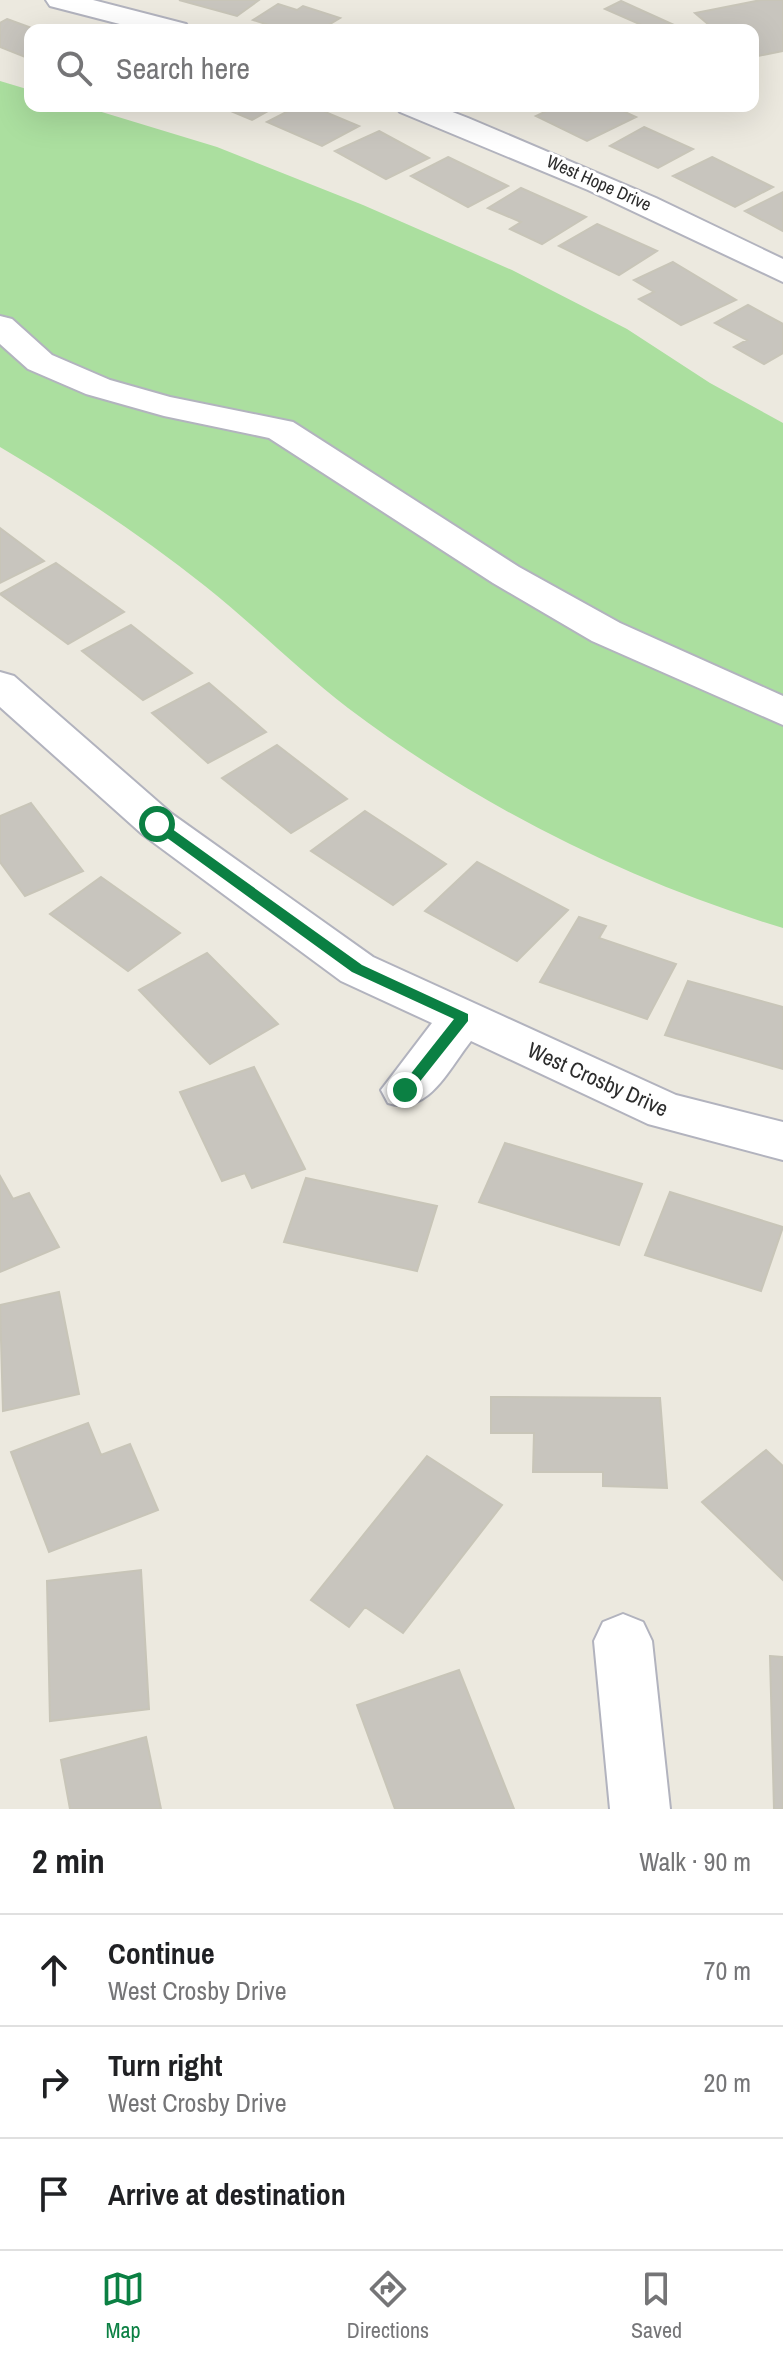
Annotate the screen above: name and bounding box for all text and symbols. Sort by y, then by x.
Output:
search box [24,24,759,112]
icon: search [52,46,96,90]
text: Search here [116,48,250,88]
street label: West Hope Drive [543,148,656,217]
route start [139,806,175,842]
street label: West Crosby Drive [523,1035,673,1123]
route end [387,1072,423,1108]
text: 2 min [32,1838,105,1884]
text: Walk · 90 m [639,1844,751,1879]
text: Continue [108,1933,215,1973]
icon: ahead [32,1948,76,1992]
text: 70 m [704,1953,751,1988]
text: West Crosby Drive [108,1973,287,2008]
text: Turn right [108,2045,222,2085]
icon: right [32,2060,76,2104]
text: 20 m [704,2065,751,2100]
text: West Crosby Drive [108,2085,287,2120]
icon: arrive [32,2172,76,2216]
text: Arrive at destination [108,2174,346,2214]
tab: Map [101,2267,145,2345]
tab: Directions [347,2267,429,2345]
tab: Saved [631,2267,682,2345]

